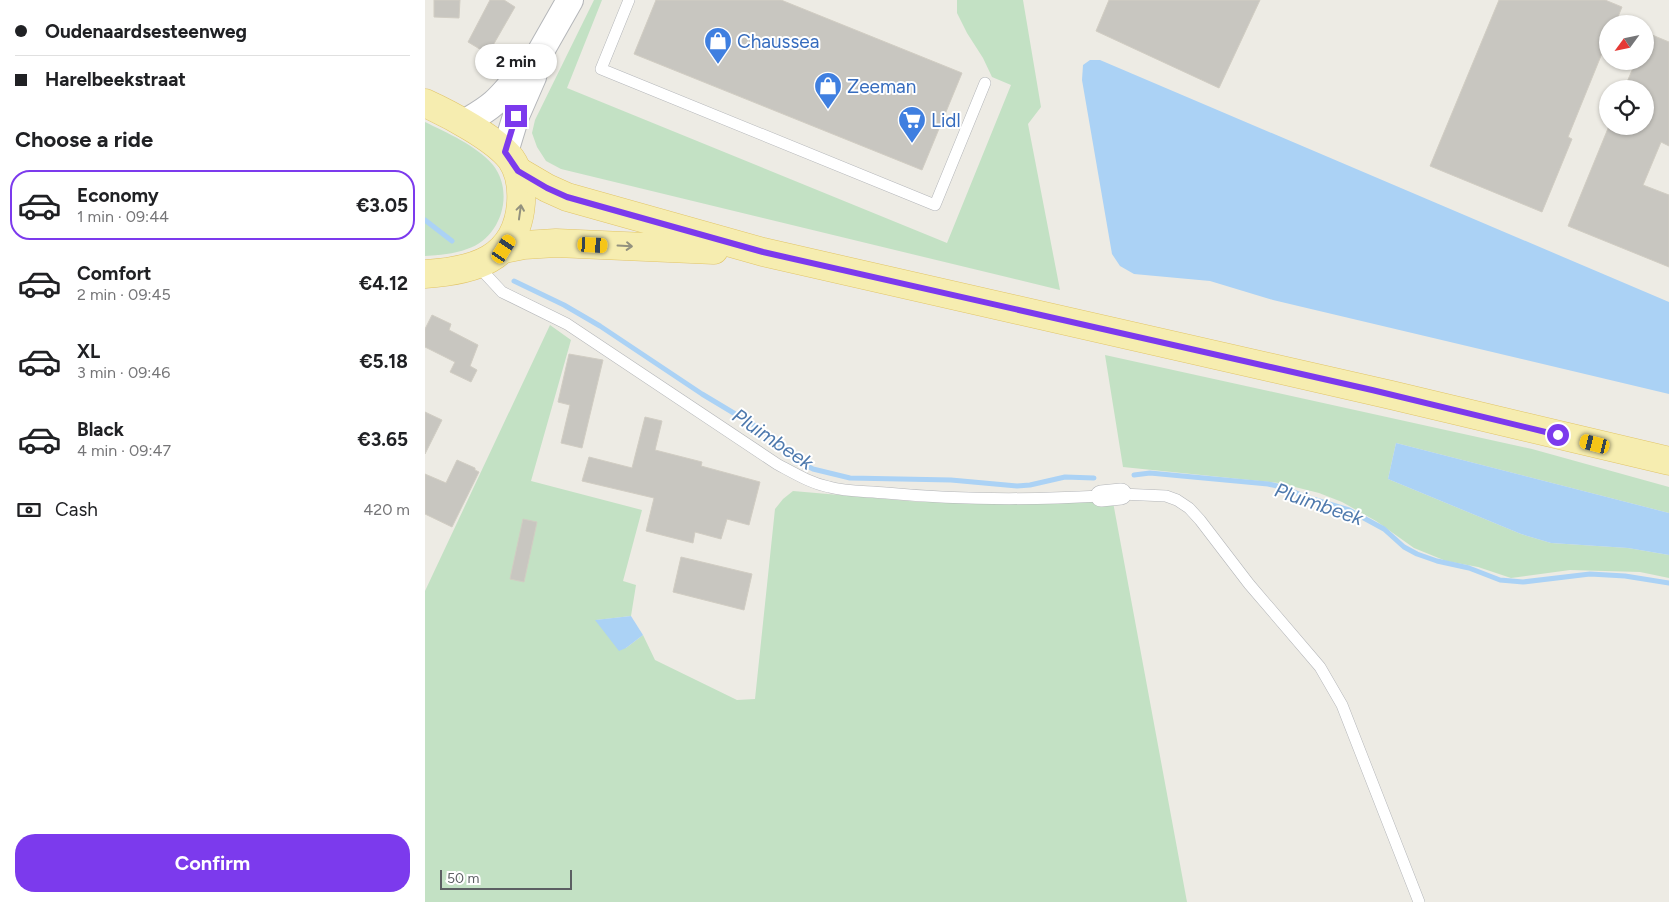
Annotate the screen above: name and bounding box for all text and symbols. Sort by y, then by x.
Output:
north arrow [1599,15,1654,70]
map controls [1599,15,1654,135]
text: Oudenaardsesteenweg [45,20,247,43]
shop icon: Chaussea [703,26,733,65]
place label: Chaussea [737,30,819,53]
callout: 2 min [475,44,557,78]
text: 2 min [496,52,536,71]
text: Harelbeekstraat [45,68,186,91]
shop icon: Zeeman [813,71,843,110]
place label: Zeeman [847,75,916,98]
button: locate [1599,80,1654,135]
route end [505,105,527,127]
supermarket icon: Lidl [897,105,927,144]
place label: Lidl [931,109,961,132]
text: Choose a ride [15,126,153,153]
icon: car [17,183,62,228]
text: Economy [77,184,159,207]
text: €3.05 [356,194,408,217]
one-way arrow [515,204,525,220]
text: 1 min · 09:44 [77,207,169,226]
car [489,232,518,266]
car [577,237,608,253]
one-way arrow [617,242,633,251]
icon: car [17,261,62,306]
text: Comfort [77,262,152,285]
text: €4.12 [359,272,408,295]
text: 2 min · 09:45 [77,285,171,304]
icon: car [17,339,62,384]
text: XL [77,340,100,363]
text: €5.18 [359,350,408,373]
text: 3 min · 09:46 [77,363,170,382]
water label: Pluimbeek [728,403,819,475]
icon: car [17,417,62,462]
text: Black [77,418,124,441]
route start [1547,424,1569,446]
text: €3.65 [357,428,408,451]
car [1578,433,1611,455]
text: 4 min · 09:47 [77,441,171,460]
water label: Pluimbeek [1272,478,1368,531]
icon: cash [15,496,43,524]
text: Cash [55,498,98,521]
text: 420 m [363,500,410,519]
button: Confirm [15,834,410,892]
scale bar [440,867,573,890]
text: 50 m [447,870,479,887]

